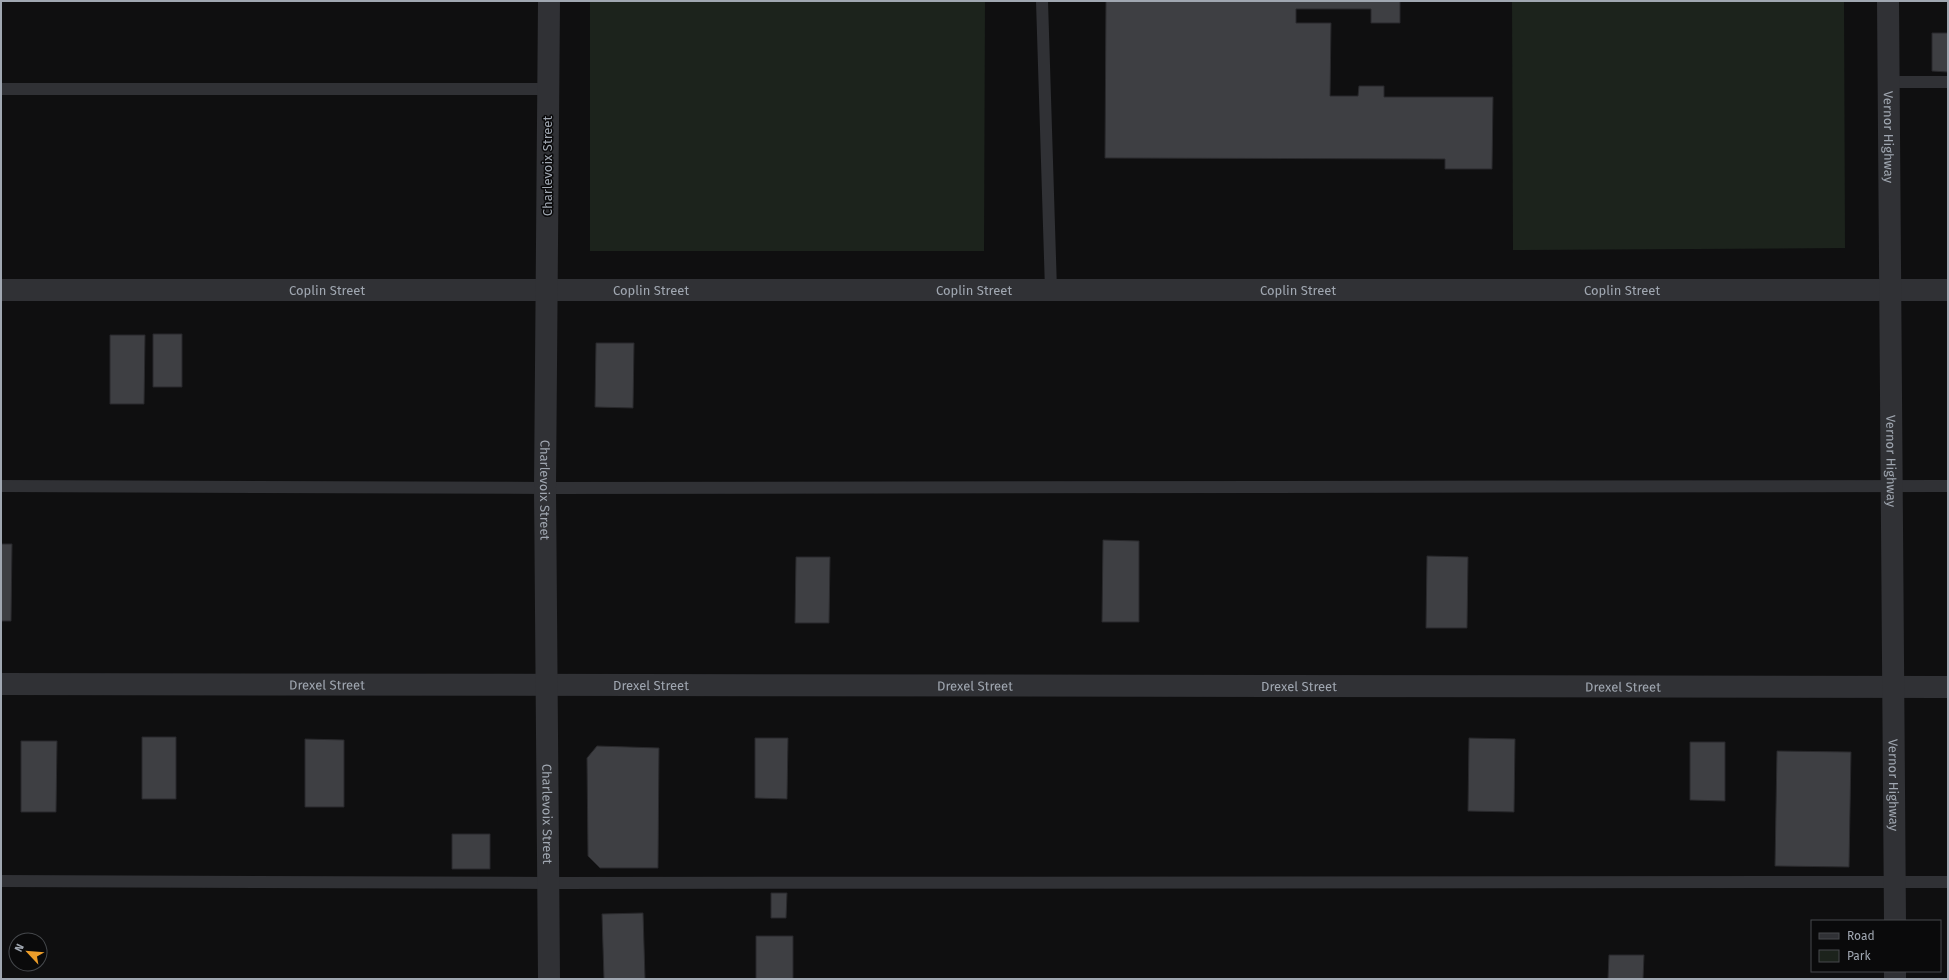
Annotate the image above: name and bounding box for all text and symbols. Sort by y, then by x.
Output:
street label: Vernor Highway [1881,91,1896,184]
street label: Charlevoix Street [540,116,555,216]
street label: Coplin Street [289,283,365,298]
street label: Coplin Street [613,283,689,298]
street label: Coplin Street [936,283,1012,298]
street label: Coplin Street [1260,283,1336,298]
street label: Coplin Street [1584,283,1660,298]
street label: Vernor Highway [1883,415,1899,508]
street label: Charlevoix Street [537,440,552,541]
street label: Drexel Street [289,677,365,693]
street label: Drexel Street [613,678,689,693]
street label: Drexel Street [937,678,1013,694]
street label: Drexel Street [1261,679,1337,694]
street label: Drexel Street [1585,679,1661,695]
street label: Vernor Highway [1886,739,1901,832]
street label: Charlevoix Street [539,764,555,865]
legend [1811,920,1941,972]
text: Road [1847,929,1875,943]
north arrow [8,932,48,972]
text: N [12,942,27,954]
text: Park [1847,949,1871,963]

